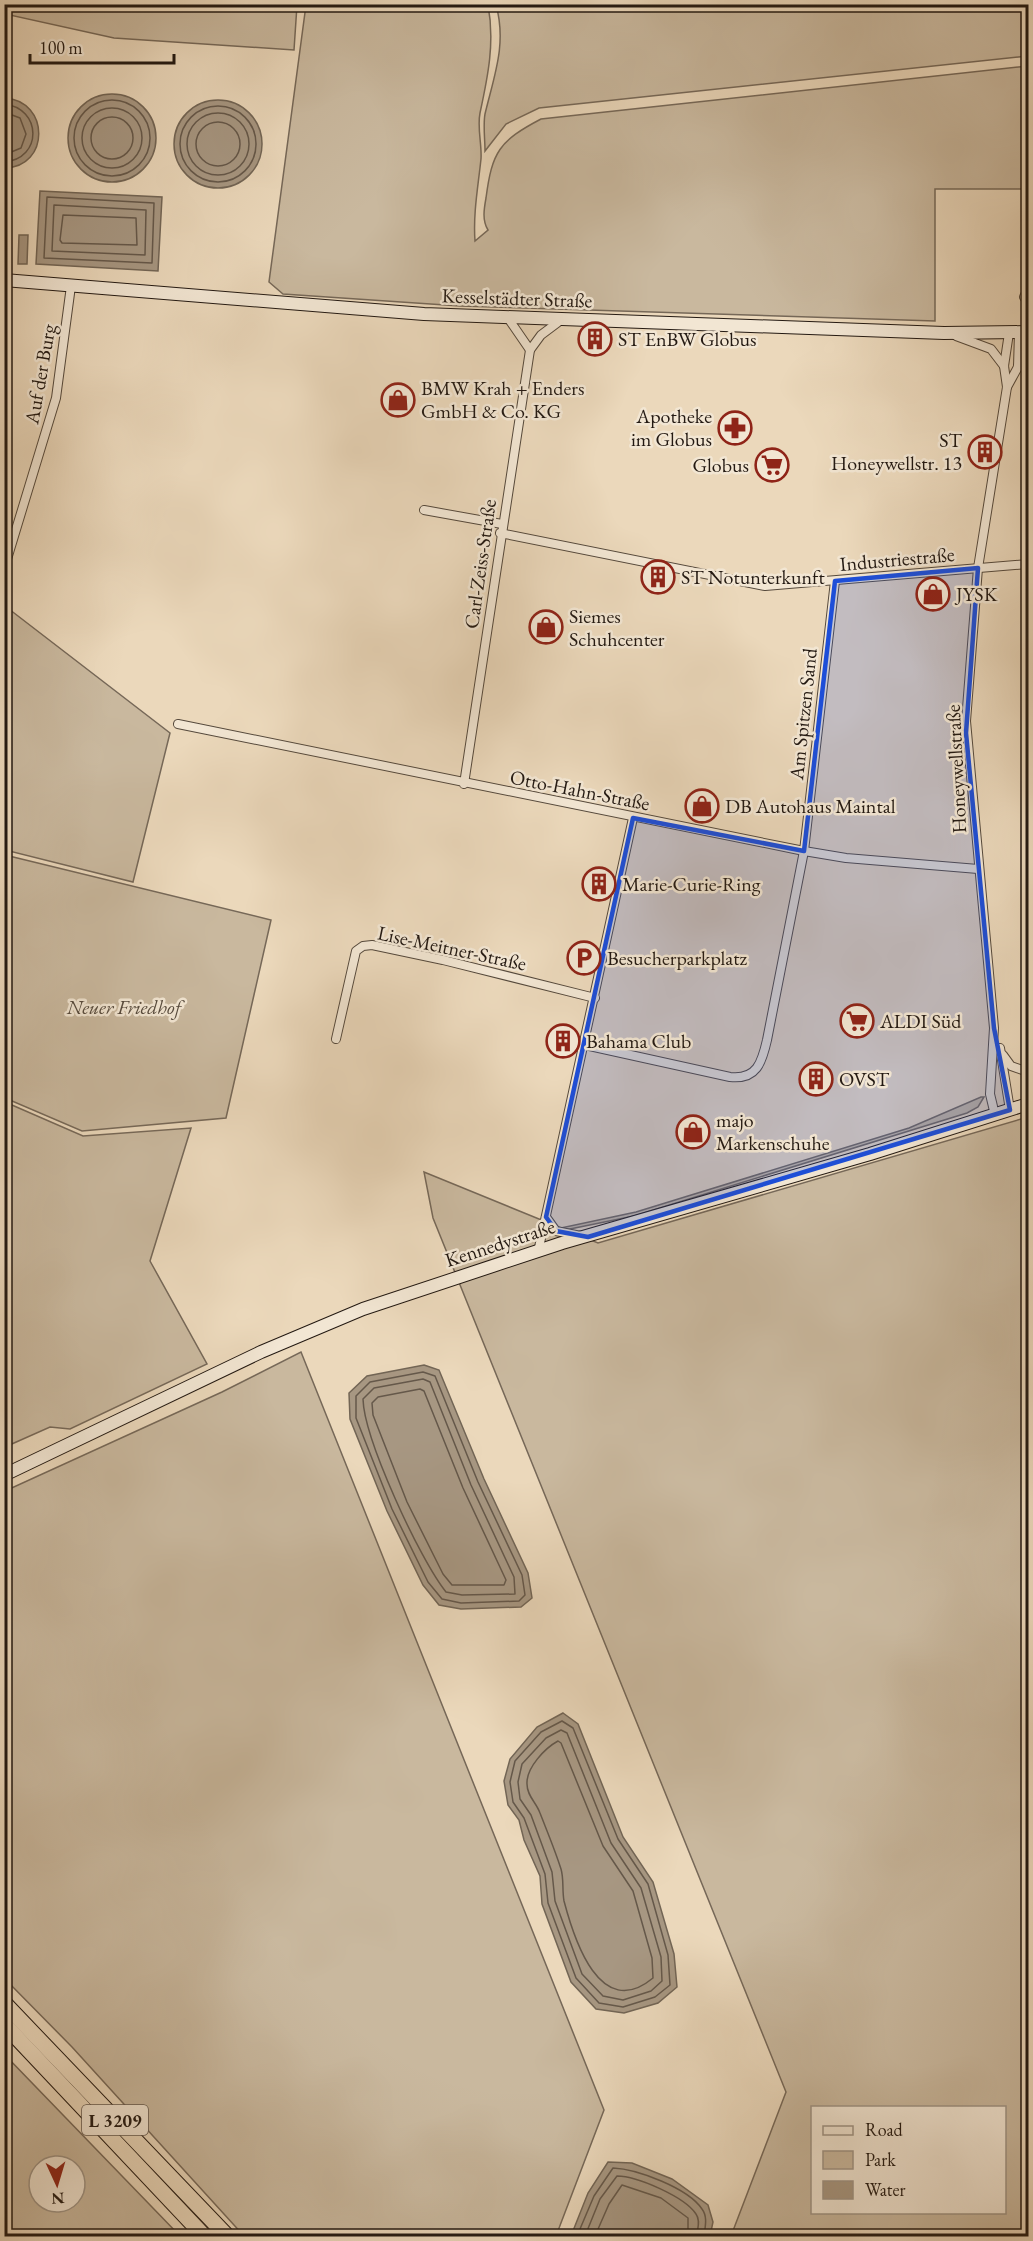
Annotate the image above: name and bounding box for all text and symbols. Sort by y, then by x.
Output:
scale bar [30,27,174,65]
text: 100 m [39,36,83,59]
street label: Kesselstädter Straße [441,282,593,314]
building icon: ST EnBW Globus [577,321,613,357]
street label: Auf der Burg [18,322,62,427]
place label: ST EnBW Globus [618,326,757,352]
place label: BMW Krah + Enders GmbH & Co. KG [421,375,584,424]
shop icon: BMW Krah + Enders GmbH & Co. KG [380,382,416,418]
place label: Apotheke im Globus [631,403,712,452]
pharmacy icon: Apotheke im Globus [717,410,753,446]
place label: ST Honeywellstr. 13 [831,427,963,476]
building icon: ST Honeywellstr. 13 [967,434,1003,470]
supermarket icon: Globus [754,447,790,483]
place label: Globus [692,452,749,478]
street label: Carl-Zeiss-Straße [458,497,502,630]
street label: Industriestraße [838,541,956,577]
building icon: ST Notunterkunft [640,559,676,595]
place label: ST Notunterkunft [681,564,825,590]
shop icon: JYSK [915,576,951,612]
place label: JYSK [954,581,998,607]
place label: Siemes Schuhcenter [569,603,665,652]
shop icon: Siemes Schuhcenter [528,609,564,645]
street label: Am Spitzen Sand [783,646,823,782]
street label: Honeywellstraße [940,704,972,834]
street label: Otto-Hahn-Straße [508,764,652,816]
shop icon: DB Autohaus Maintal [684,788,720,824]
place label: DB Autohaus Maintal [725,793,896,819]
building icon: Marie-Curie-Ring [581,866,617,902]
place label: Marie-Curie-Ring [622,871,761,897]
street label: Lise-Meitner-Straße [375,920,529,977]
parking icon: Besucherparkplatz [566,940,602,976]
place label: Besucherparkplatz [607,945,748,971]
park label: Neuer Friedhof [66,994,186,1020]
supermarket icon: ALDI Süd [839,1003,875,1039]
place label: ALDI Süd [879,1008,962,1034]
building icon: Bahama Club [545,1023,581,1059]
place label: Bahama Club [586,1028,691,1054]
building icon: OVST [798,1061,834,1097]
place label: OVST [839,1066,890,1092]
place label: majo Markenschuhe [716,1107,830,1156]
shop icon: majo Markenschuhe [675,1114,711,1150]
street label: Kennedystraße [442,1213,559,1273]
road number: L 3209 [82,2105,148,2135]
legend [811,2106,1006,2214]
text: Road [865,2118,904,2141]
text: Park [865,2148,896,2171]
north arrow [27,2154,87,2214]
text: Water [865,2178,906,2201]
text: N [51,2188,65,2209]

